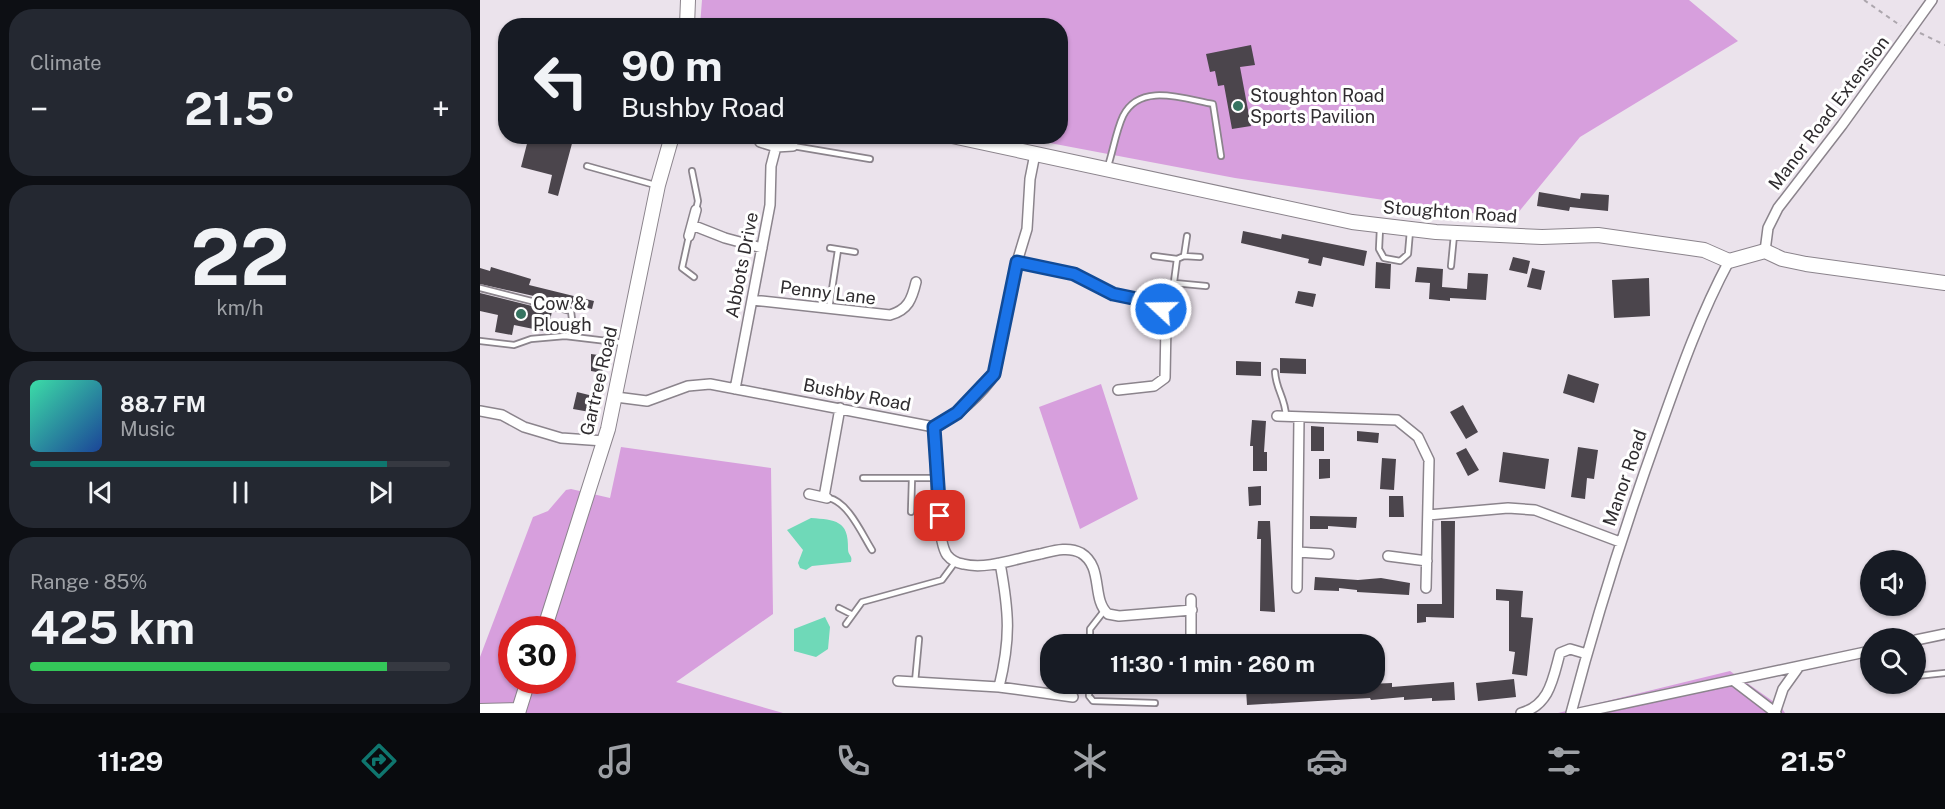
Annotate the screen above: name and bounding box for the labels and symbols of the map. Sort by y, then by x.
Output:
street label: Manor Road Extension [1764,32,1893,194]
place label: Stoughton Road Sports Pavilion [1250,85,1385,127]
marker: Stoughton Road Sports Pavilion [1231,99,1245,113]
street label: Stoughton Road [1382,196,1518,227]
street label: Abbots Drive [721,210,762,320]
street label: Penny Lane [779,276,877,309]
position arrow [1129,277,1193,341]
place label: Cow & Plough [533,293,592,335]
marker: Cow & Plough [514,307,528,321]
street label: Gartree Road [576,324,621,437]
street label: Bushby Road [802,374,913,415]
street label: Manor Road [1598,427,1651,529]
pin [914,490,965,541]
speed limit sign: 30 [498,616,576,694]

